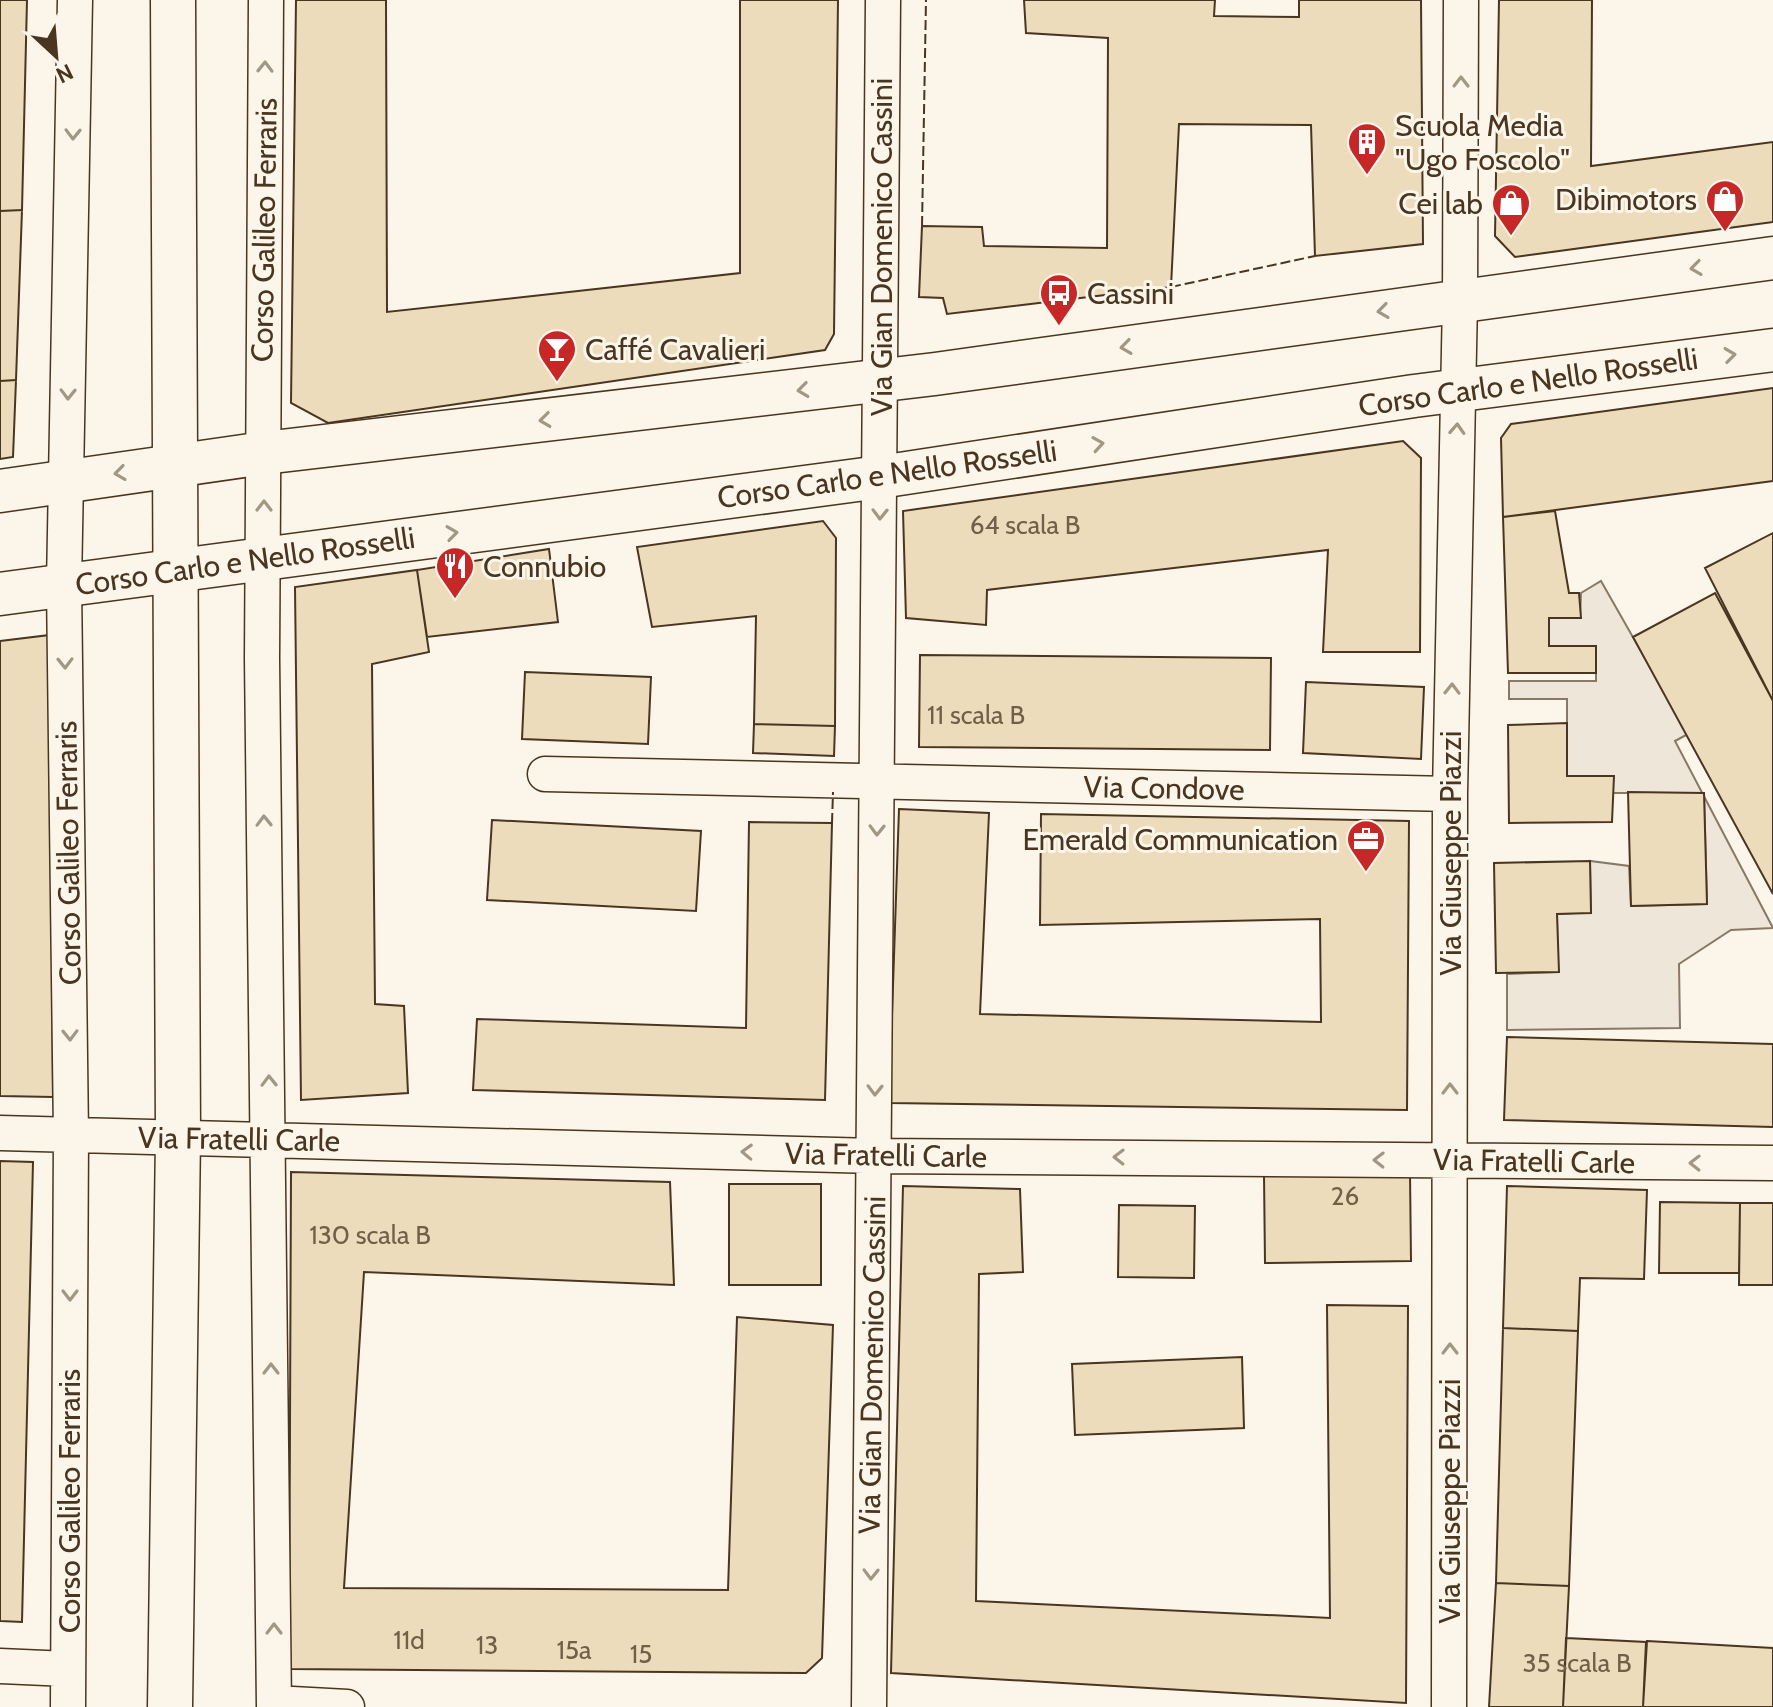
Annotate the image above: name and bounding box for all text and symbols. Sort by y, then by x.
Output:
north arrow [16,16,96,96]
text: N [52,58,77,89]
one-way arrow [257,60,274,73]
one-way arrow [1452,75,1470,88]
street label: Via Gian Domenico Cassini [863,78,900,416]
street label: Corso Galileo Ferraris [243,97,285,363]
place label: Scuola Media "Ugo Foscolo" [1395,107,1570,178]
building icon: Scuola Media "Ugo Foscolo" [1346,121,1388,176]
one-way arrow [64,128,81,141]
shop icon: Dibimotors [1704,178,1746,233]
place label: Dibimotors [1555,181,1697,218]
shop icon: Cei lab [1490,182,1532,237]
place label: Cei lab [1398,185,1483,222]
one-way arrow [1689,259,1703,276]
bus stop icon: Cassini [1038,272,1080,327]
place label: Cassini [1087,275,1174,312]
one-way arrow [1376,302,1390,319]
bar icon: Caffé Cavalieri [536,328,578,383]
place label: Caffé Cavalieri [585,331,765,368]
one-way arrow [1119,338,1132,355]
street label: Corso Carlo e Nello Rosselli [1356,340,1700,424]
one-way arrow [1724,347,1737,364]
one-way arrow [796,381,809,398]
one-way arrow [59,388,77,401]
one-way arrow [538,411,552,428]
one-way arrow [1449,422,1466,435]
street label: Corso Carlo e Nello Rosselli [715,432,1059,516]
one-way arrow [1091,436,1104,453]
one-way arrow [113,464,127,481]
one-way arrow [255,499,273,512]
one-way arrow [871,508,889,521]
house number: 64 scala B [970,509,1080,541]
street label: Corso Carlo e Nello Rosselli [73,519,417,603]
one-way arrow [446,525,459,542]
restaurant icon: Connubio [434,545,476,600]
place label: Connubio [483,548,606,585]
one-way arrow [56,657,74,670]
one-way arrow [1443,682,1461,695]
house number: 11 scala B [927,699,1025,731]
street label: Corso Galileo Ferraris [47,720,89,986]
street label: Via Giuseppe Piazzi [1432,731,1469,975]
street label: Via Condove [1083,768,1245,808]
one-way arrow [256,814,273,827]
office icon: Emerald Communication [1345,818,1387,873]
place label: Emerald Communication [1022,821,1338,858]
one-way arrow [868,824,886,837]
one-way arrow [61,1029,79,1042]
one-way arrow [260,1074,277,1087]
one-way arrow [1441,1082,1459,1095]
one-way arrow [866,1084,884,1097]
street label: Via Fratelli Carle [138,1119,340,1159]
street label: Via Fratelli Carle [785,1135,987,1175]
street label: Via Fratelli Carle [1433,1141,1635,1181]
one-way arrow [740,1144,753,1161]
one-way arrow [1112,1149,1125,1166]
one-way arrow [1372,1151,1385,1169]
one-way arrow [1688,1154,1701,1171]
house number: 26 [1331,1180,1359,1212]
street label: Via Gian Domenico Cassini [851,1196,893,1534]
house number: 130 scala B [309,1219,431,1251]
one-way arrow [62,1289,79,1302]
one-way arrow [1441,1342,1459,1355]
one-way arrow [263,1362,280,1375]
street label: Corso Galileo Ferraris [51,1369,88,1633]
street label: Via Giuseppe Piazzi [1431,1379,1468,1623]
one-way arrow [862,1568,879,1581]
one-way arrow [265,1622,282,1635]
house number: 11d [393,1624,425,1656]
house number: 13 [476,1629,498,1661]
house number: 15a [556,1634,592,1666]
house number: 15 [630,1638,652,1670]
house number: 35 scala B [1522,1647,1632,1679]

